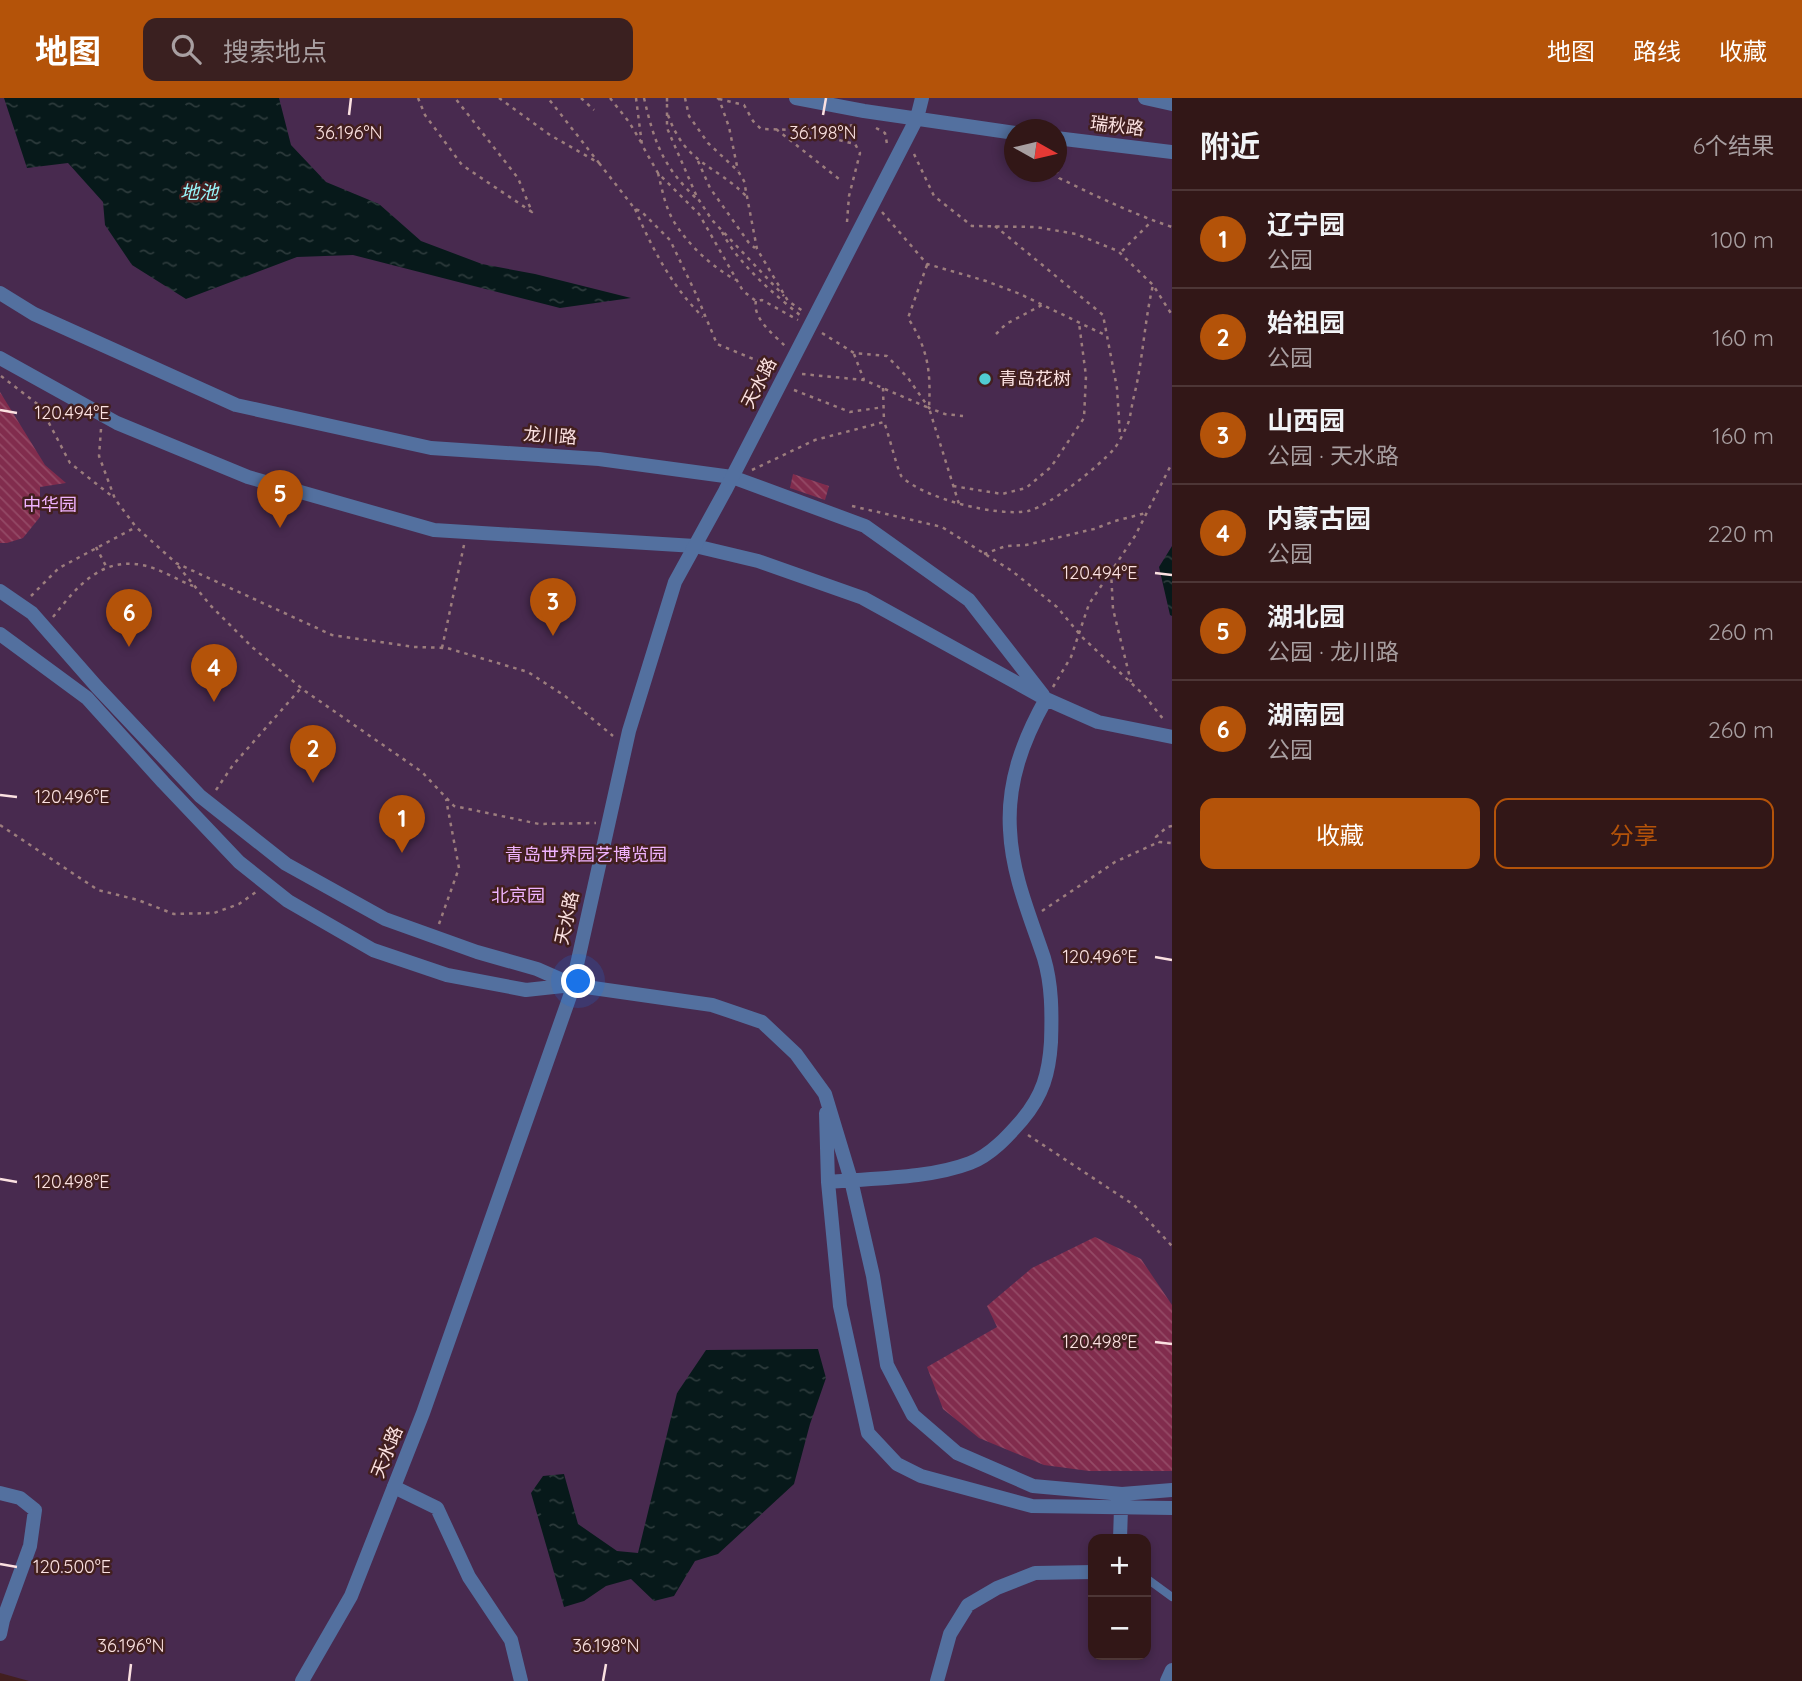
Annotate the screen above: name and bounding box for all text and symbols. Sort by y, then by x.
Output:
search box [143,18,633,81]
text: 地图 [35,30,101,71]
icon: search [167,30,205,68]
text: 搜索地点 [223,35,327,68]
text: 地图 [1547,36,1595,66]
text: 路线 [1633,36,1681,66]
text: 收藏 [1719,36,1767,66]
street label: 瑞秋路 [1089,111,1145,140]
north arrow [1004,119,1067,182]
text: 36.196°N [315,121,383,144]
text: 36.198°N [789,121,857,144]
text: 附近 [1200,127,1260,165]
text: 6个结果 [1693,131,1774,160]
water label: 地池 [180,180,220,204]
text: 辽宁园 [1267,208,1345,241]
text: 1 [1219,225,1227,254]
text: 100 m [1711,225,1774,254]
text: 公园 [1267,245,1313,274]
text: 始祖园 [1267,306,1345,339]
text: 2 [1216,323,1230,352]
text: 160 m [1712,323,1774,352]
text: 公园 [1267,343,1313,372]
street label: 天水路 [736,353,781,412]
place label: 青岛花树 [999,367,1071,390]
marker: 青岛花树 [977,371,993,387]
text: 120.494°E [35,401,109,424]
text: 山西园 [1267,404,1345,437]
text: 3 [1217,421,1229,450]
text: 160 m [1712,421,1774,450]
street label: 龙川路 [522,422,578,449]
text: 公园 · 天水路 [1267,441,1399,470]
pin: 5 [257,470,303,528]
park label: 中华园 [23,493,77,516]
text: 内蒙古园 [1267,502,1371,535]
text: 4 [1216,519,1230,548]
text: 220 m [1708,519,1774,548]
text: 公园 [1267,539,1313,568]
text: 120.494°E [1063,561,1137,584]
pin: 3 [530,578,576,636]
pin: 6 [106,589,152,647]
text: 湖北园 [1267,600,1345,633]
text: 5 [1216,617,1230,646]
text: 260 m [1708,617,1774,646]
text: 公园 · 龙川路 [1267,637,1399,666]
pin: 4 [191,644,237,702]
text: 湖南园 [1267,698,1345,731]
text: 6 [1217,715,1229,744]
text: 260 m [1708,715,1774,744]
pin: 2 [290,725,336,783]
text: 公园 [1267,735,1313,764]
text: 120.496°E [34,785,110,808]
pin: 1 [379,795,425,853]
button: 收藏 [1200,798,1480,869]
button: 分享 [1494,798,1774,869]
park label: 青岛世界园艺博览园 [505,843,667,866]
park label: 北京园 [491,884,545,907]
street label: 天水路 [550,889,583,947]
text: 120.496°E [1062,945,1138,968]
your location [561,964,595,998]
text: 120.498°E [34,1170,110,1193]
text: 120.498°E [1062,1330,1138,1353]
street label: 天水路 [366,1422,407,1481]
map controls [1088,1534,1151,1660]
button: + [1088,1534,1151,1597]
text: 120.500°E [33,1555,111,1578]
button: − [1088,1597,1151,1660]
text: 36.196°N [97,1634,165,1657]
text: 36.198°N [572,1634,640,1657]

